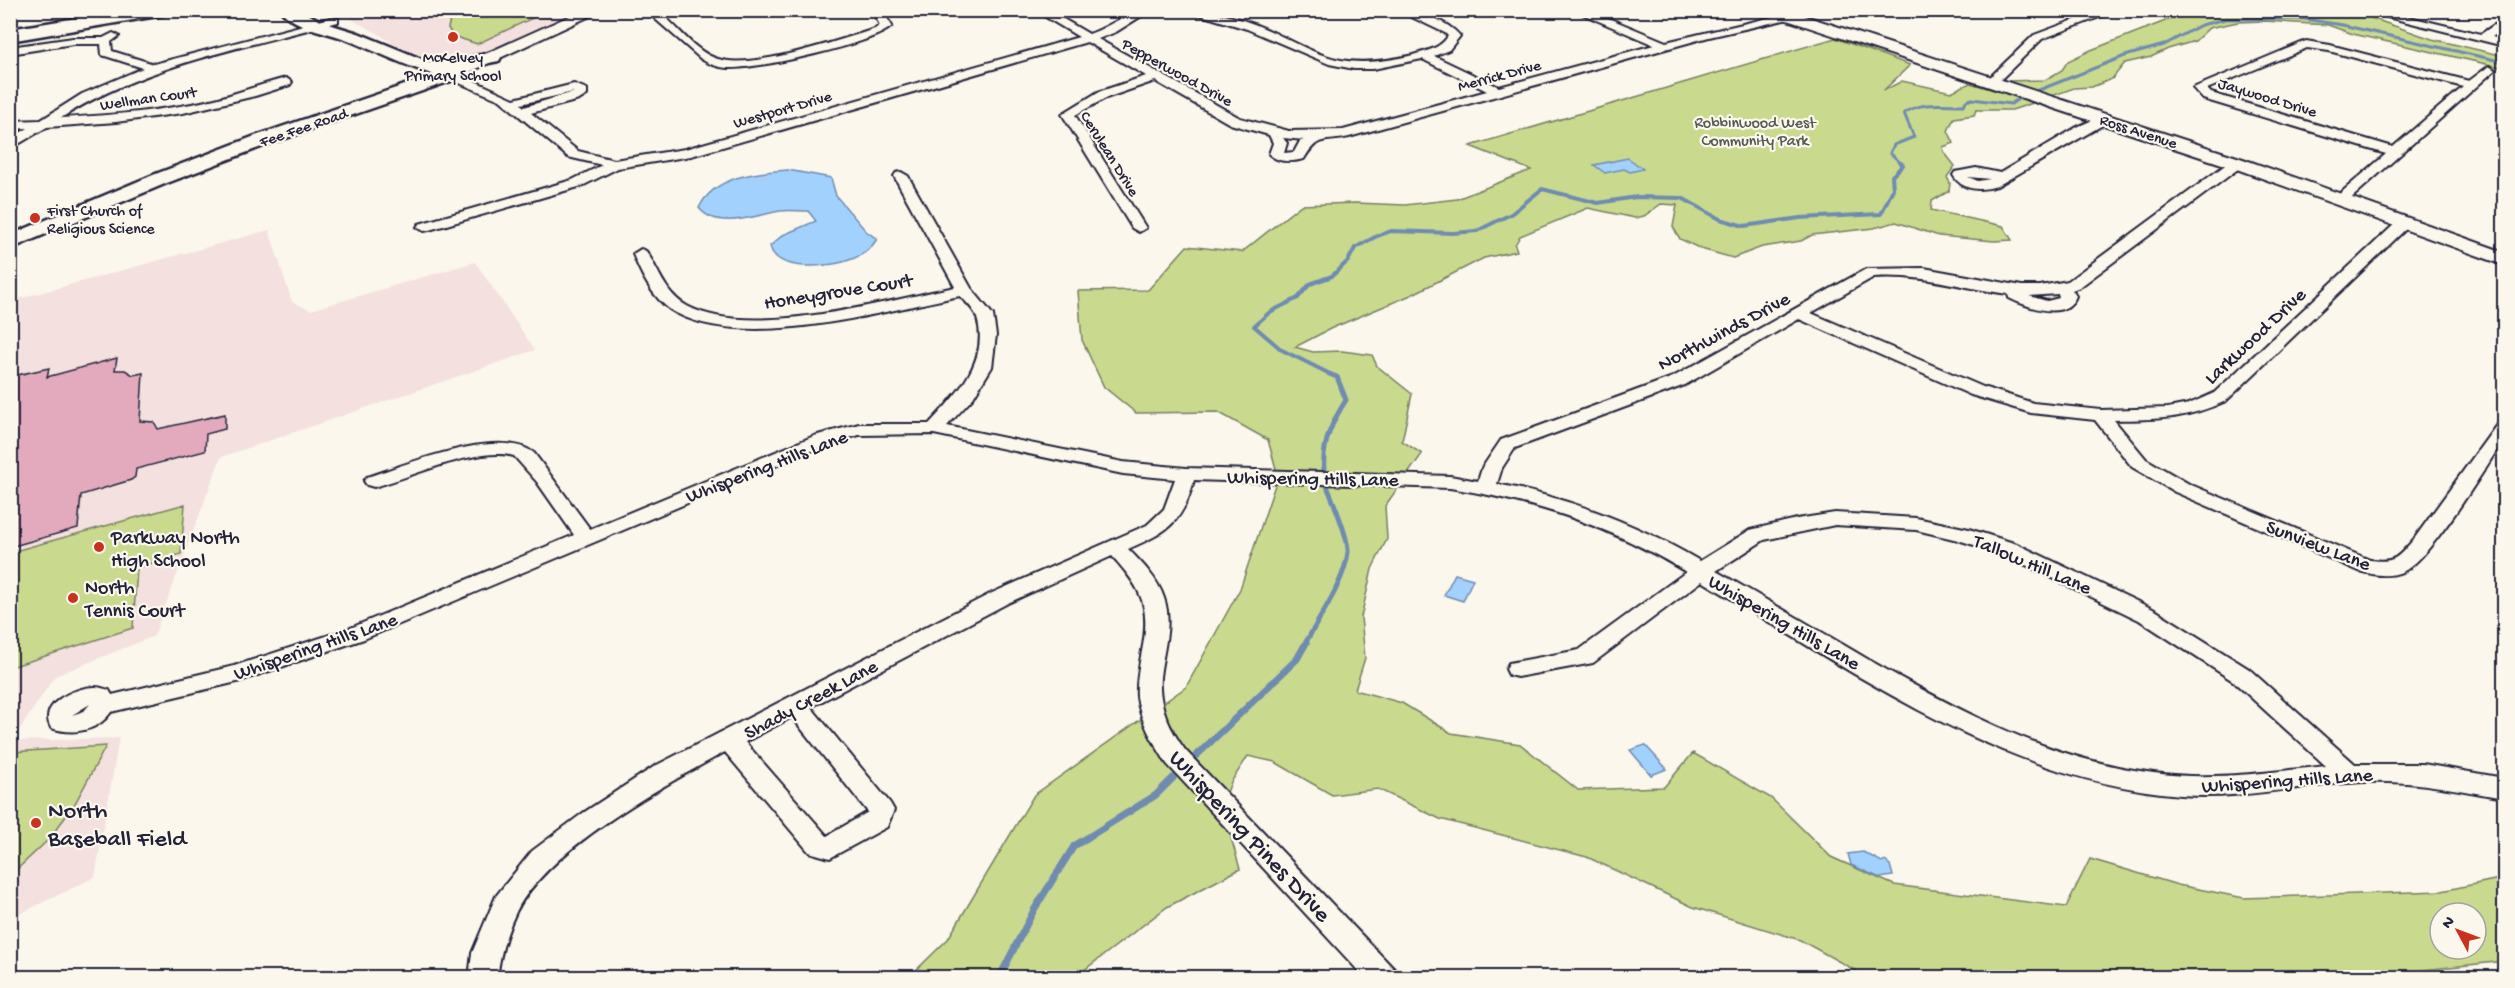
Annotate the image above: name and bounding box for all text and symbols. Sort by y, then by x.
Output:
marker: McKelvey Primary School [446,30,460,44]
street label: Pepperwood Drive [1117,35,1236,113]
place label: McKelvey Primary School [403,50,502,87]
street label: Merrick Drive [1456,57,1544,98]
street label: Jaywood Drive [2215,75,2319,124]
street label: Wellman Court [99,84,199,117]
street label: Westport Drive [732,88,835,134]
street label: Fee Fee Road [257,105,352,154]
street label: Cerulean Drive [1074,109,1142,202]
street label: Ross Avenue [2097,112,2180,155]
park label: Robbinwood West Community Park [1694,115,1817,152]
place label: First Church of Religious Science [46,203,155,240]
marker: First Church of Religious Science [28,211,42,225]
street label: Honeygrove Court [763,270,916,317]
street label: Larkwood Drive [2201,284,2313,391]
street label: Northwinds Drive [1655,288,1795,378]
street label: Whispering Hills Lane [683,427,852,510]
street label: Whispering Hills Lane [1227,468,1400,494]
street label: Sunview Lane [2262,517,2374,578]
place label: Parkway North High School [110,528,240,574]
street label: Tallow Hill Lane [1968,531,2095,602]
marker: Parkway North High School [92,540,106,554]
street label: Whispering Hills Lane [1703,571,1864,677]
place label: North Tennis Court [84,578,186,624]
marker: North Tennis Court [66,591,80,605]
street label: Whispering Hills Lane [231,609,402,687]
street label: Shady Creek Lane [741,656,883,746]
street label: Whispering Pines Drive [1161,745,1336,930]
street label: Whispering Hills Lane [2201,765,2374,800]
place label: North Baseball Field [47,798,188,855]
marker: North Baseball Field [29,816,43,830]
north arrow [2428,901,2488,961]
text: N [2439,913,2460,934]

